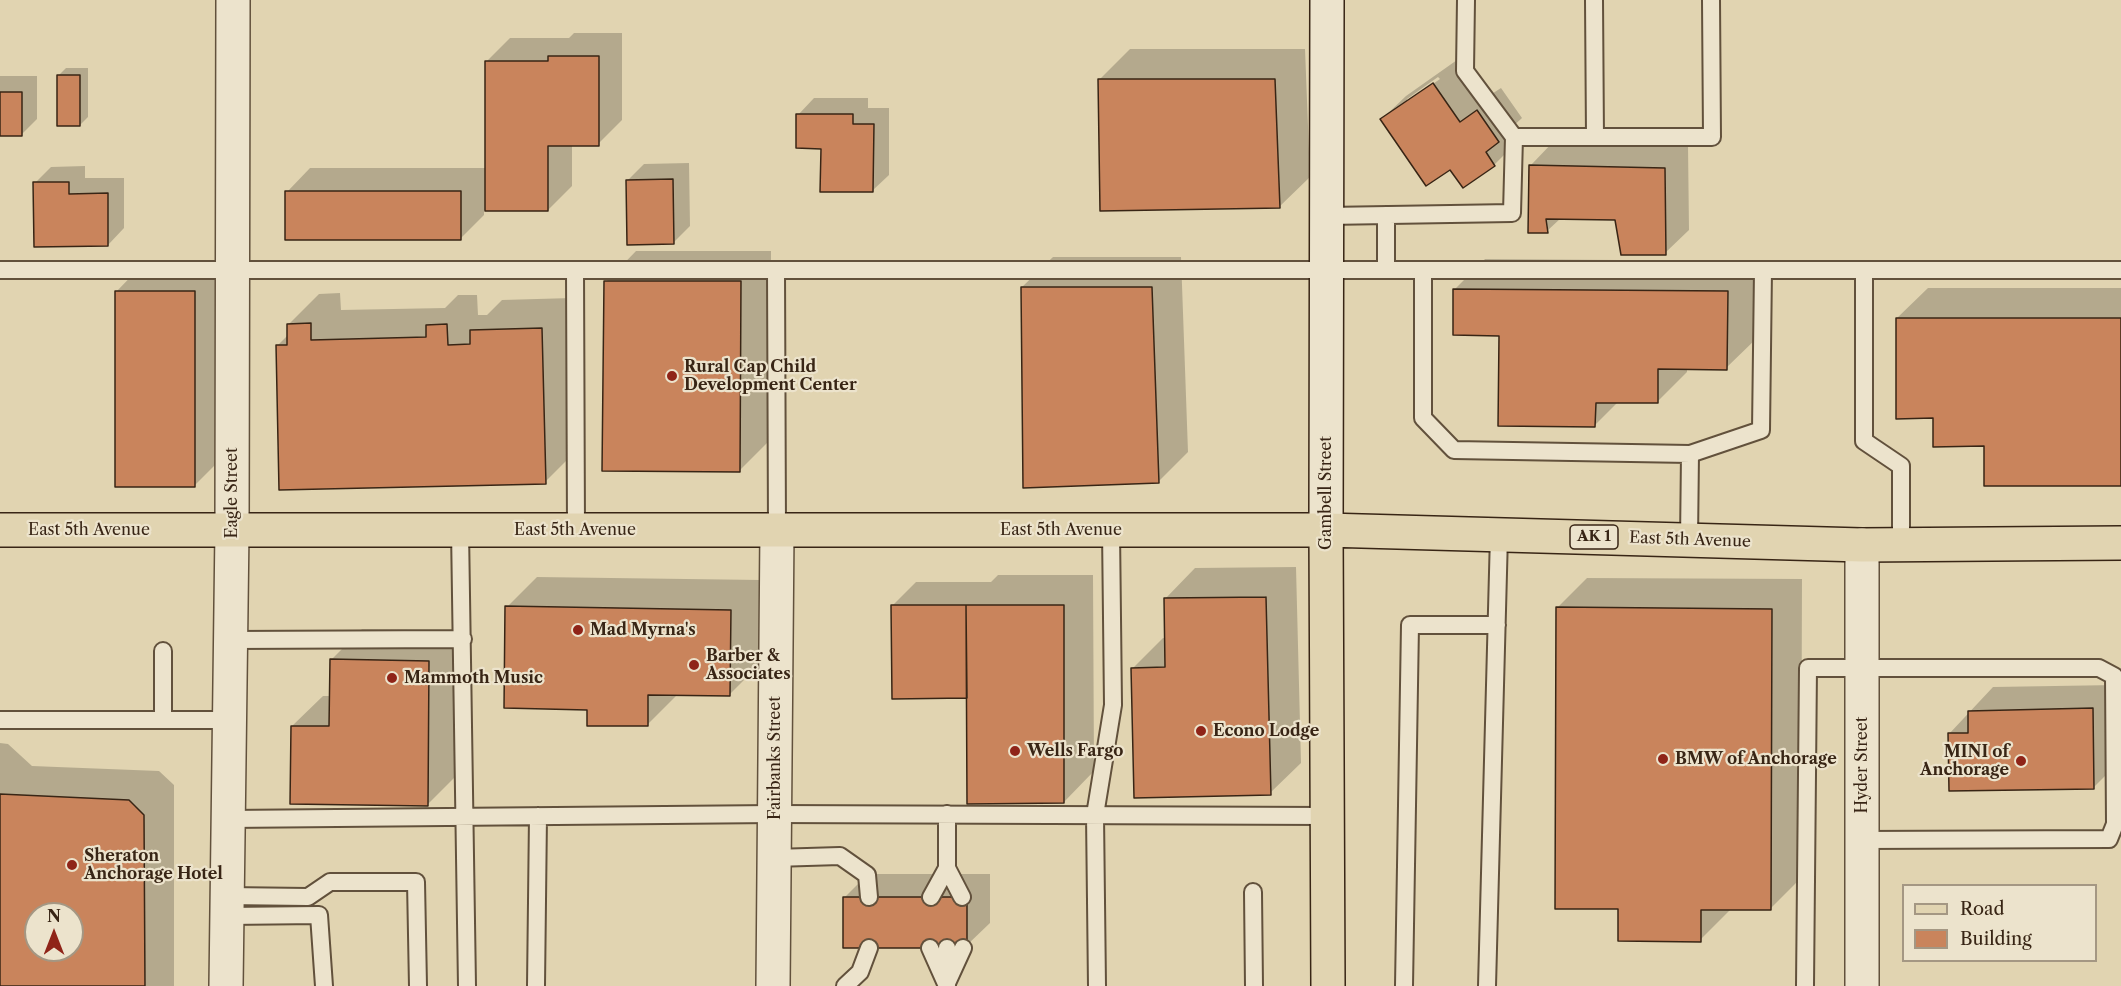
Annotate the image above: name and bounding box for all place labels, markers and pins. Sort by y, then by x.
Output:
place label: Rural Cap Child Development Center [684,357,857,395]
marker: Rural Cap Child Development Center [665,369,679,383]
place label: Mad Myrna's [590,620,696,640]
marker: Mad Myrna's [571,623,585,637]
place label: Barber & Associates [706,646,791,684]
marker: Barber & Associates [687,658,701,672]
place label: Mammoth Music [404,668,543,688]
marker: Mammoth Music [385,671,399,685]
place label: Econo Lodge [1213,721,1319,741]
marker: Econo Lodge [1194,724,1208,738]
place label: Wells Fargo [1027,741,1123,761]
place label: MINI of Anchorage [1920,742,2009,780]
marker: Wells Fargo [1008,744,1022,758]
place label: BMW of Anchorage [1675,749,1837,769]
marker: BMW of Anchorage [1656,752,1670,766]
marker: MINI of Anchorage [2014,754,2028,768]
place label: Sheraton Anchorage Hotel [84,846,223,884]
marker: Sheraton Anchorage Hotel [65,858,79,872]

